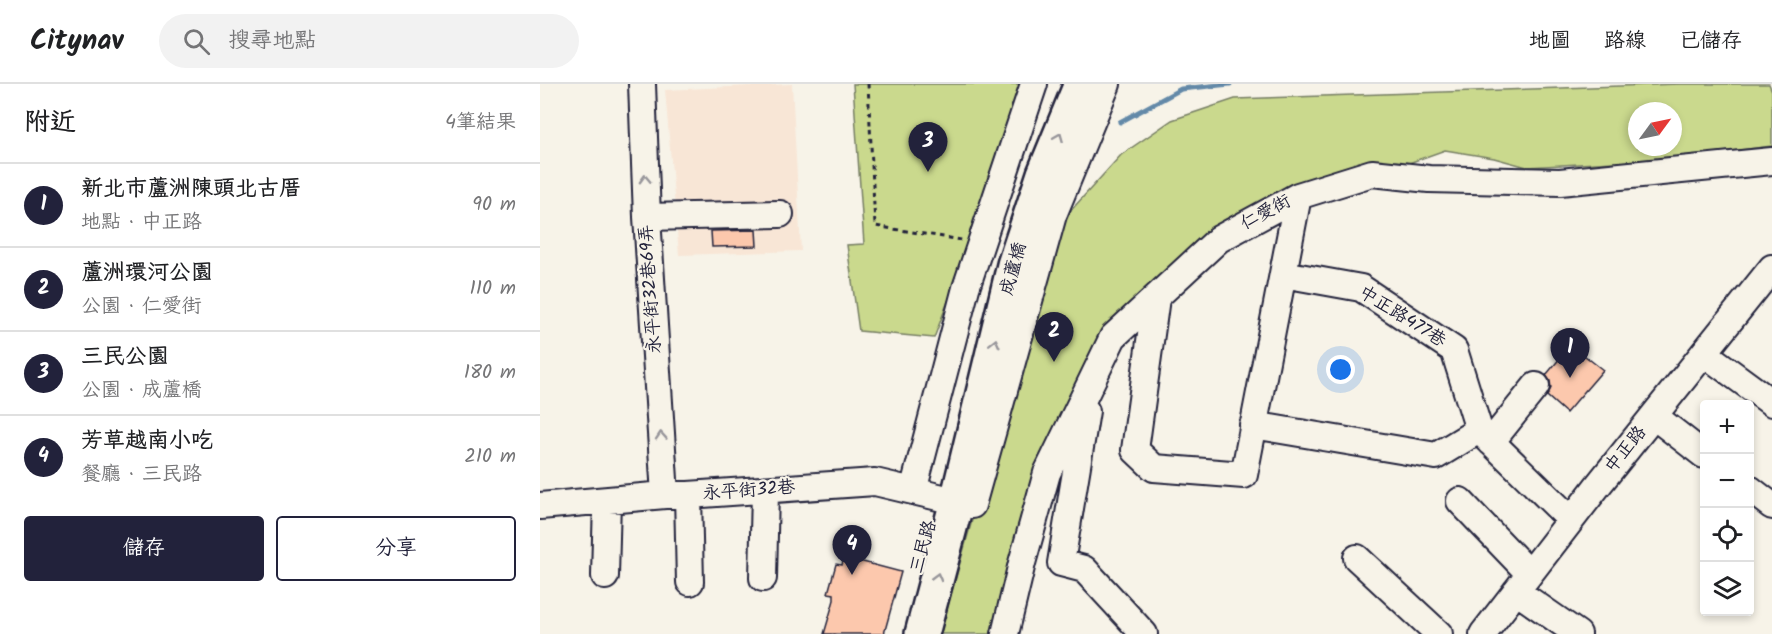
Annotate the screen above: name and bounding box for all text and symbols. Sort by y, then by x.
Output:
search box [159,14,579,68]
text: Citynav [30,19,123,64]
text: 搜尋地點 [228,24,316,59]
icon: search [180,25,213,58]
text: 地圖 [1529,25,1571,58]
text: 路線 [1604,25,1646,58]
text: 已儲存 [1679,25,1742,58]
text: 附近 [24,102,76,144]
north arrow [1628,102,1682,156]
text: 4筆結果 [445,107,516,139]
pin: 3 [908,122,948,172]
one-way arrow [1052,132,1064,143]
text: 新北市蘆洲陳頭北古厝 [81,172,301,207]
one-way arrow [639,174,652,183]
street label: 仁愛街 [1235,188,1297,238]
text: 1 [40,189,47,221]
text: 90 m [472,189,516,221]
text: 地點 · 中正路 [81,207,202,239]
street label: 永平街32巷69弄 [632,223,670,355]
street label: 成蘆橋 [993,239,1035,299]
text: 蘆洲環河公園 [81,256,213,291]
text: 2 [38,273,49,305]
text: 110 m [470,273,516,305]
street label: 中正路477巷 [1353,279,1451,355]
text: 公園 · 仁愛街 [81,291,202,323]
pin: 2 [1034,312,1074,362]
pin: 1 [1550,328,1590,378]
one-way arrow [988,338,1000,349]
text: 三民公園 [81,340,169,375]
your location [1326,355,1355,384]
text: 3 [38,357,49,389]
text: 180 m [464,357,516,389]
text: 公園 · 成蘆橋 [81,375,202,407]
map controls [1700,400,1754,616]
button: + [1700,400,1754,454]
street label: 中正路 [1598,420,1654,480]
text: 芳草越南小吃 [81,424,213,459]
one-way arrow [655,432,668,441]
text: 4 [38,441,49,473]
text: 210 m [464,441,516,473]
button: − [1700,454,1754,508]
text: 餐廳 · 三民路 [81,459,202,491]
street label: 永平街32巷 [702,473,796,509]
button: locate [1700,508,1754,562]
button: 儲存 [24,516,264,581]
button: 分享 [276,516,516,581]
street label: 三民路 [903,517,945,577]
pin: 4 [832,526,872,575]
button: layers [1700,562,1754,616]
one-way arrow [929,573,942,583]

